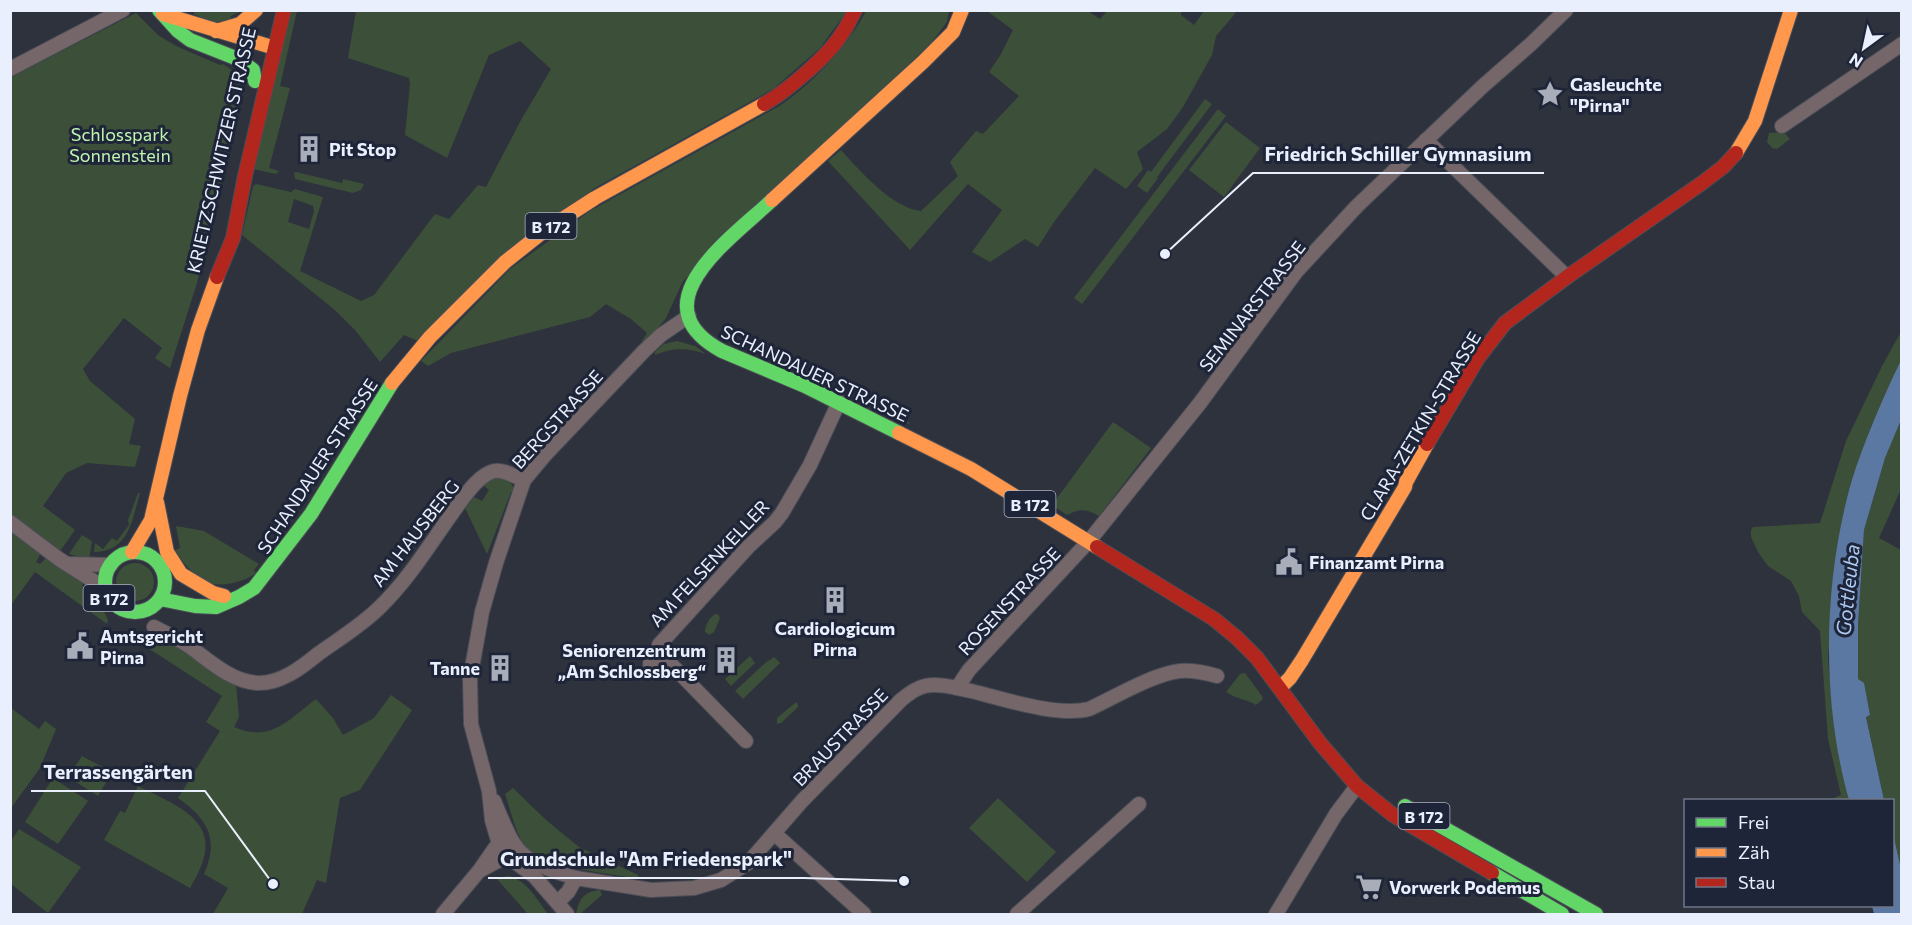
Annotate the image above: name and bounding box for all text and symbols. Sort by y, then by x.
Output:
north arrow [1834,18,1894,78]
street label: KRIETZSCHWITZER STRASSE [182,25,260,275]
text: N [1845,50,1866,72]
place label: Gasleuchte "Pirna" [1570,73,1662,116]
place icon: Gasleuchte "Pirna" [1535,79,1565,109]
park label: Schlosspark Sonnenstein [69,123,171,166]
building icon: Pit Stop [294,134,324,164]
callout: Friedrich Schiller Gymnasium [1253,135,1544,173]
place label: Pit Stop [329,138,397,160]
text: Friedrich Schiller Gymnasium [1264,141,1532,165]
road number: B 172 [526,213,576,239]
street label: SEMINARSTRASSE [1194,236,1310,376]
street label: SCHANDAUER STRASSE [718,320,912,426]
street label: CLARA-ZETKIN-STRASSE [1355,327,1485,525]
street label: BERGSTRASSE [507,365,607,473]
street label: SCHANDAUER STRASSE [252,374,382,558]
street label: AM HAUSBERG [366,475,464,591]
road number: B 172 [1004,491,1056,517]
street label: AM FELSENKELLER [645,495,773,631]
street label: ROSENSTRASSE [953,543,1065,659]
water label: Gottleuba [1830,543,1864,637]
public building icon: Finanzamt Pirna [1274,547,1304,577]
place label: Finanzamt Pirna [1309,551,1444,573]
road number: B 172 [84,585,134,611]
building icon: Cardiologicum Pirna [820,585,850,615]
place label: Cardiologicum Pirna [775,617,895,660]
place label: Amtsgericht Pirna [100,625,203,668]
public building icon: Amtsgericht Pirna [65,631,95,661]
place label: Seniorenzentrum „Am Schlossberg“ [558,639,706,682]
building icon: Seniorenzentrum „Am Schlossberg“ [711,645,741,675]
building icon: Tanne [485,653,515,683]
place label: Tanne [430,657,480,679]
street label: BRAUSTRASSE [788,684,892,790]
callout: Terrassengärten [31,753,205,791]
text: Terrassengärten [43,759,193,783]
legend [1684,799,1894,907]
road number: B 172 [1398,803,1450,829]
text: Frei [1738,811,1769,833]
callout: Grundschule "Am Friedenspark" [488,840,804,878]
text: Zäh [1738,841,1770,863]
text: Grundschule "Am Friedenspark" [500,846,792,870]
text: Stau [1738,871,1775,893]
supermarket icon: Vorwerk Podemus [1354,872,1384,902]
place label: Vorwerk Podemus [1389,876,1541,898]

